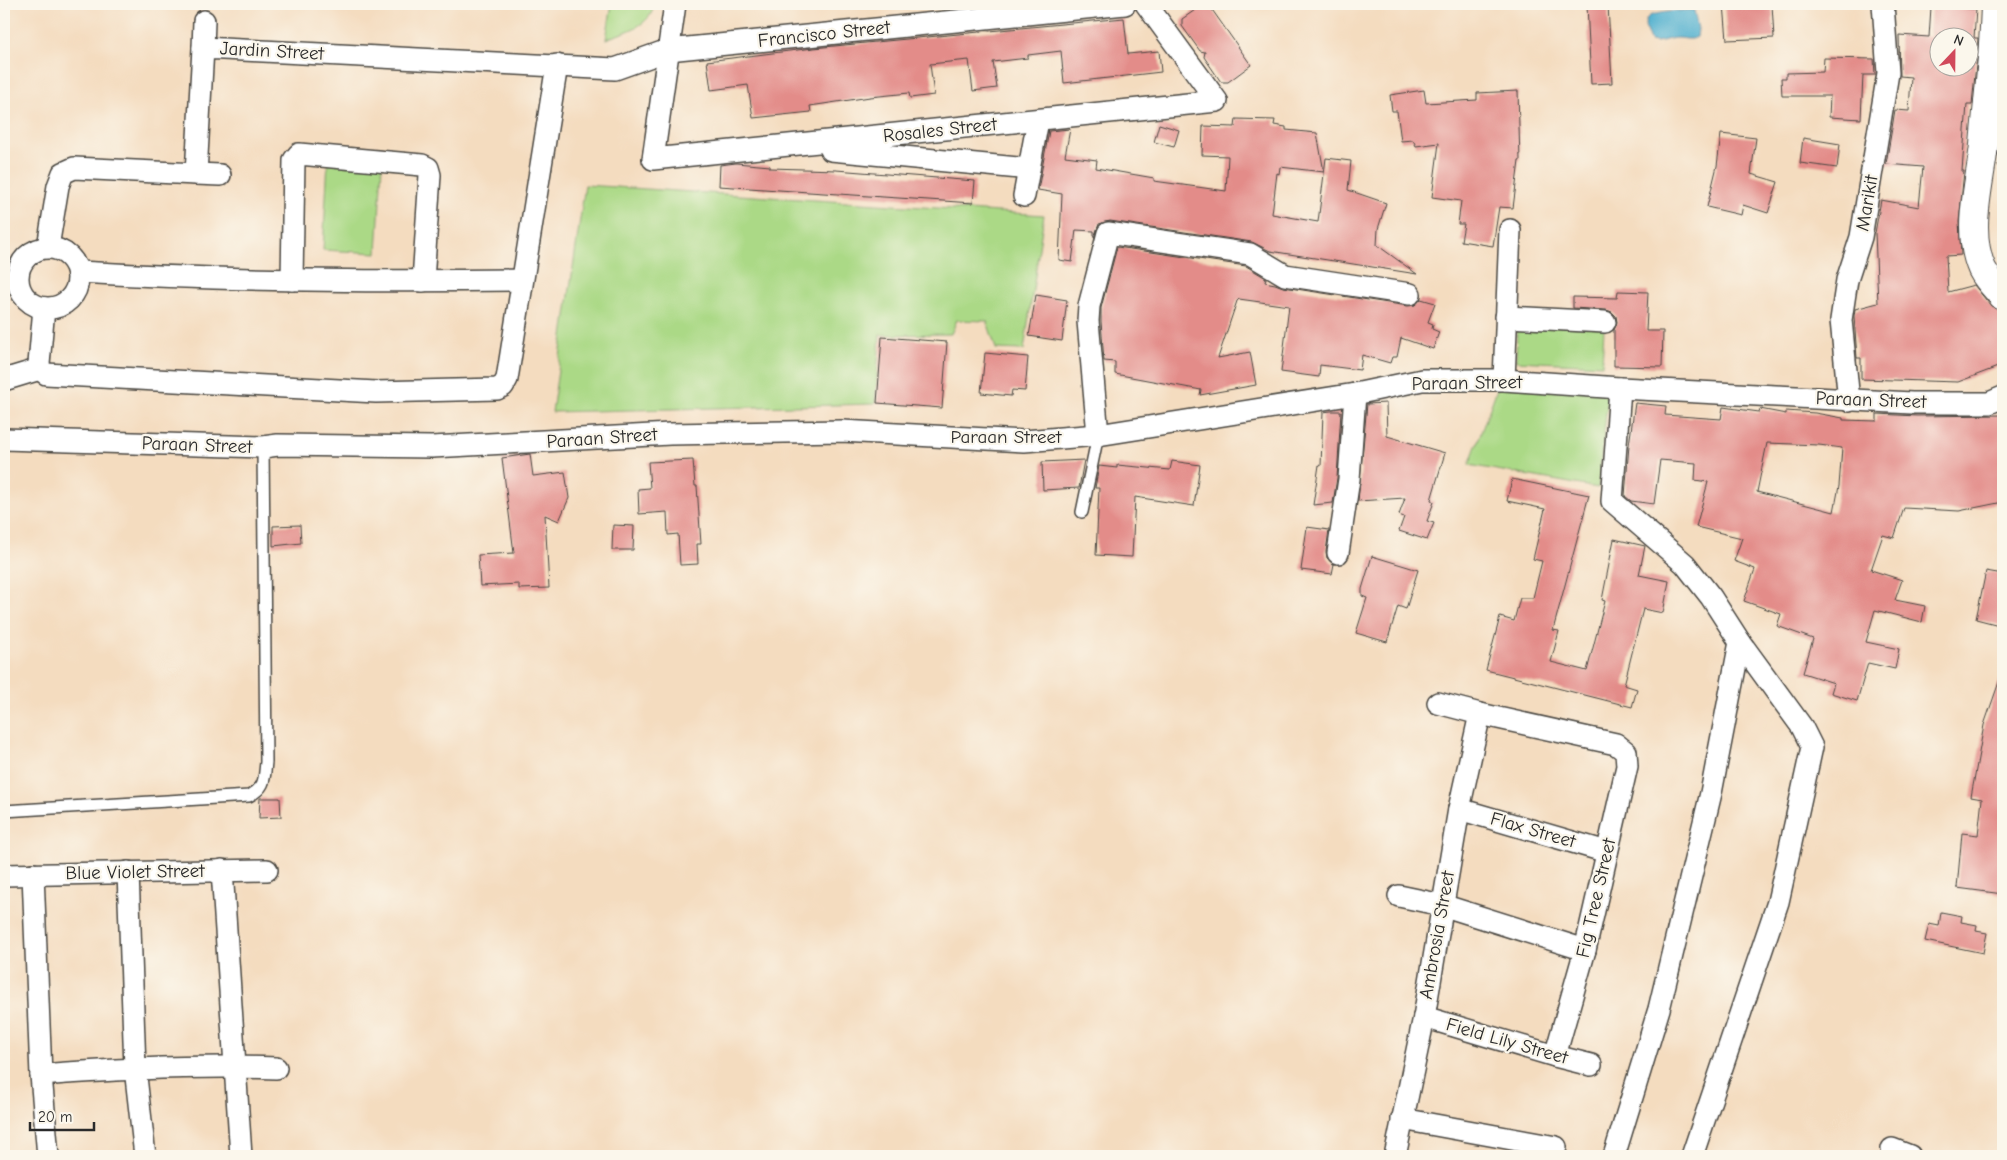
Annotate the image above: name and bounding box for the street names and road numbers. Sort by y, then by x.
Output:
street label: Francisco Street [757,16,892,52]
street label: Jardin Street [219,37,325,65]
street label: Rosales Street [882,113,998,147]
street label: Marikit [1851,173,1883,233]
street label: Paraan Street [1411,371,1523,395]
street label: Paraan Street [1815,387,1927,413]
street label: Paraan Street [546,423,659,453]
street label: Paraan Street [951,426,1062,448]
street label: Paraan Street [141,432,253,458]
street label: Flax Street [1488,807,1579,853]
street label: Fig Tree Street [1572,836,1621,960]
street label: Blue Violet Street [65,860,205,884]
street label: Ambrosia Street [1415,869,1459,1001]
street label: Field Lily Street [1444,1013,1571,1069]

